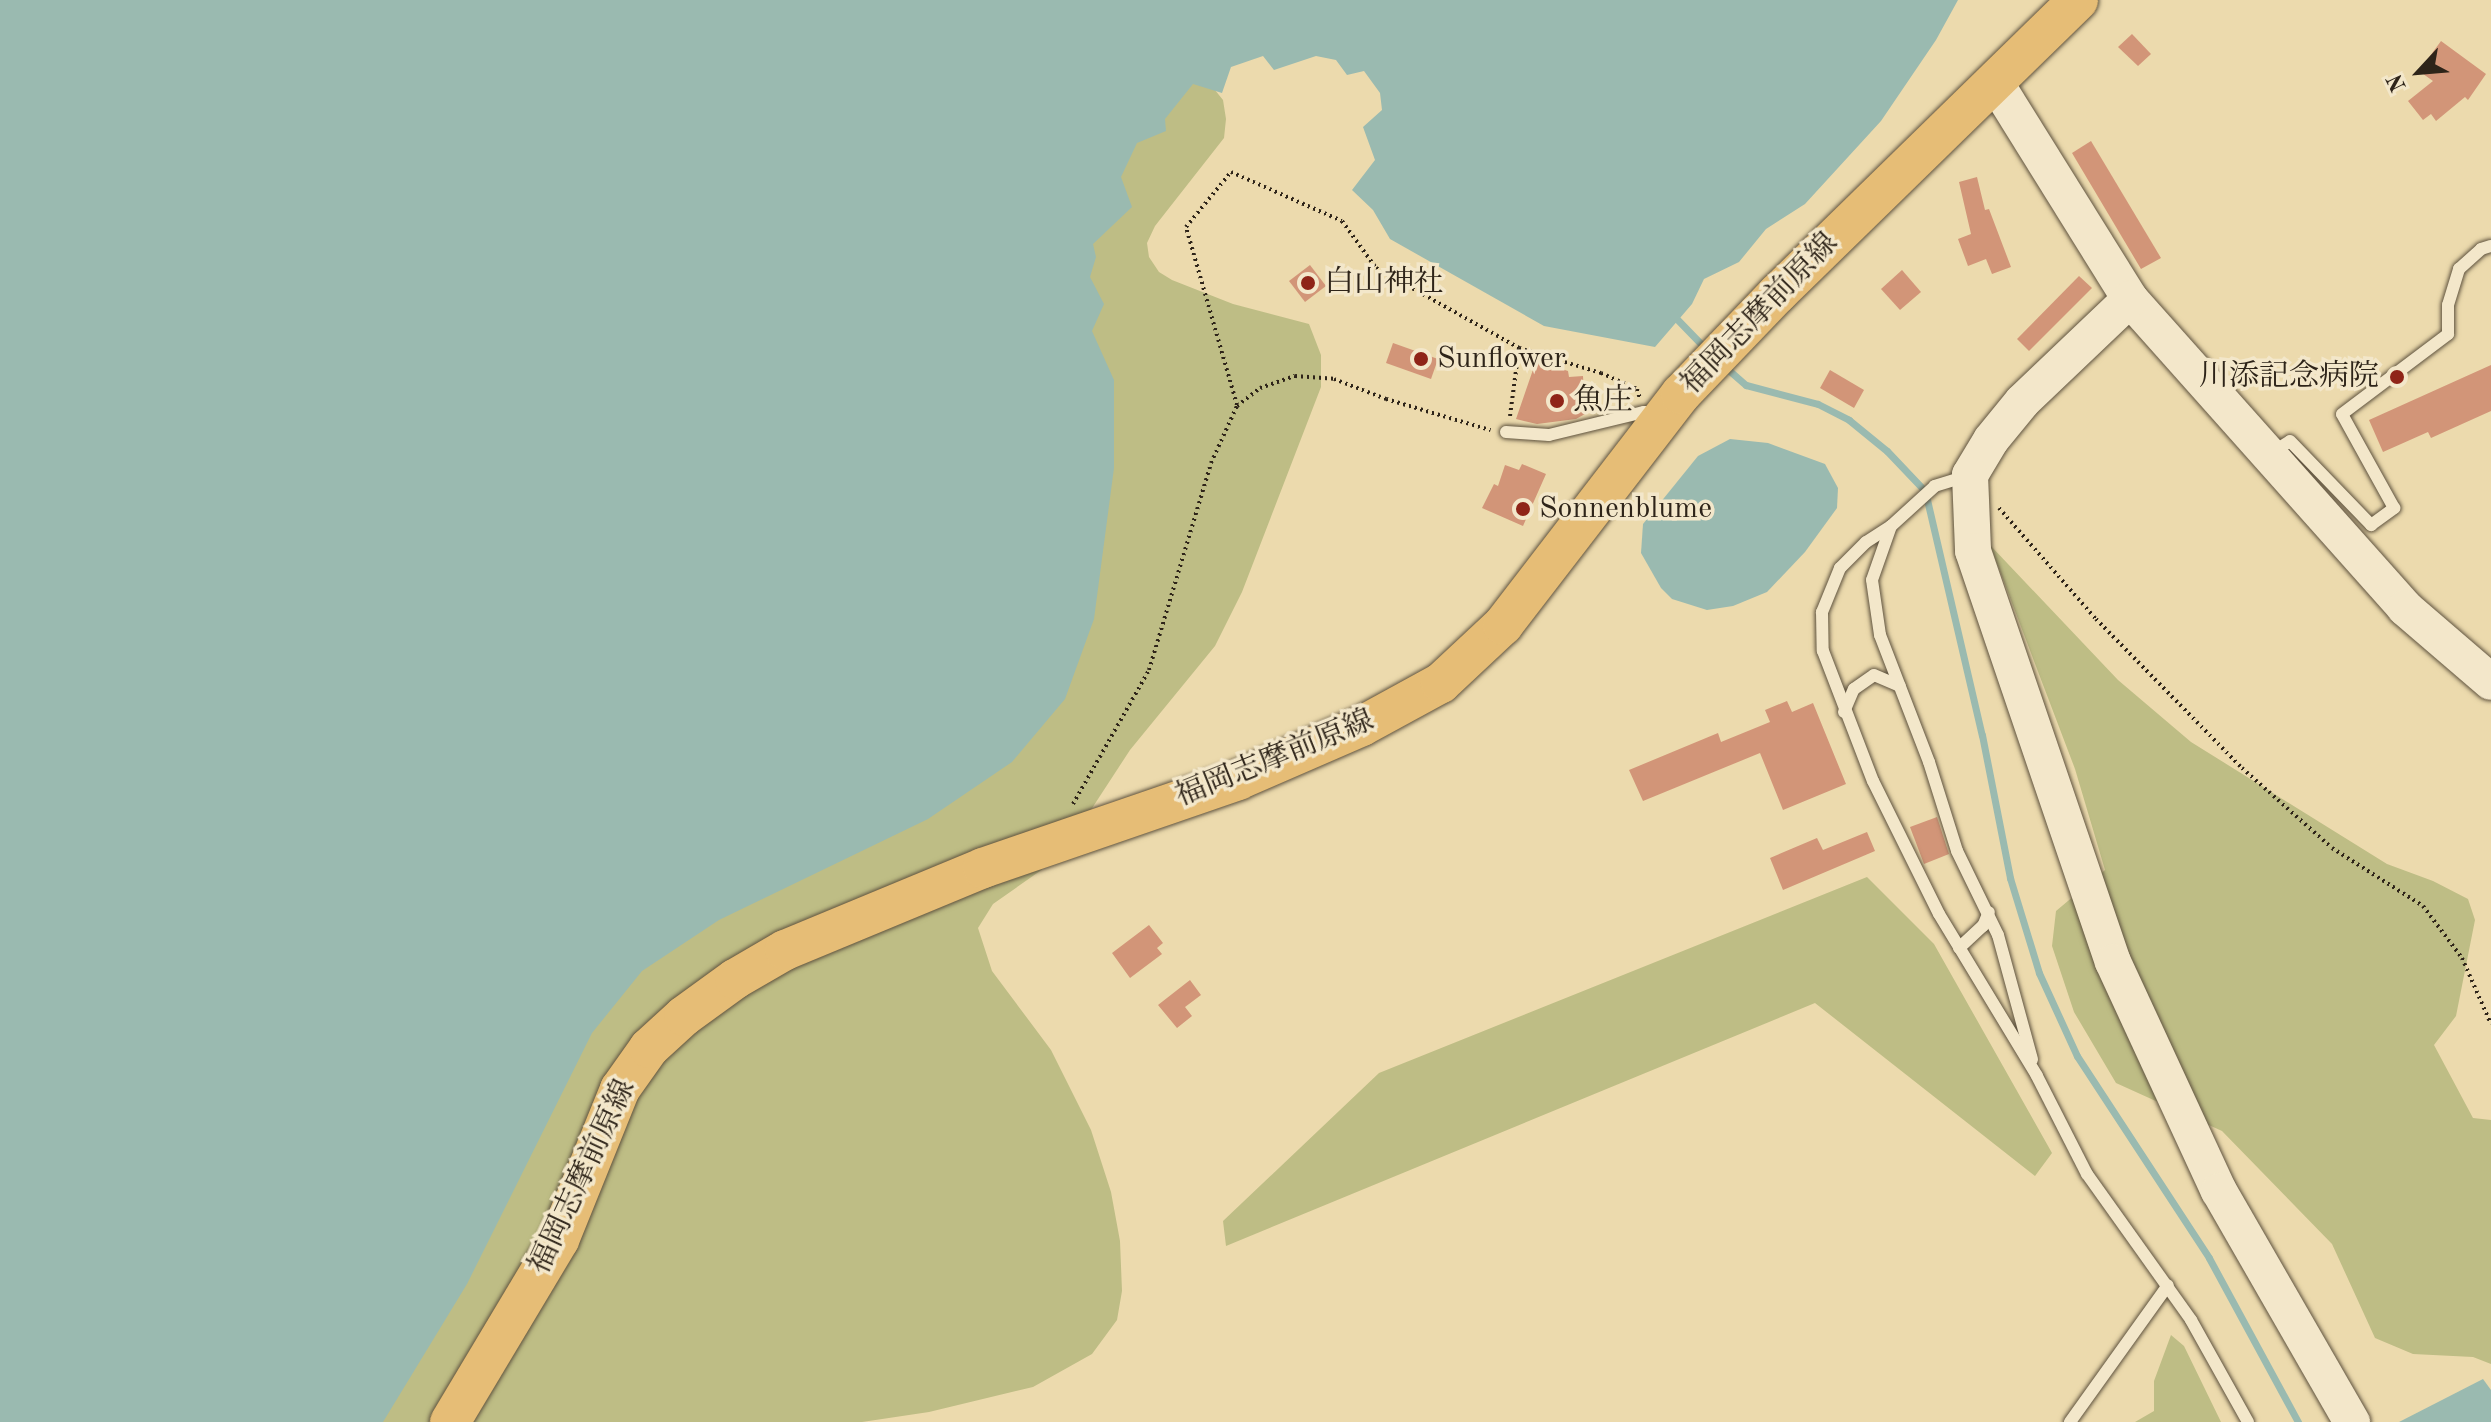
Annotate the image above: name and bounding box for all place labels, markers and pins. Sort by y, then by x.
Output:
place label: 白山神社 [1324,265,1444,301]
marker: 白山神社 [1299,274,1317,292]
place label: Sunflower [1437,341,1566,377]
marker: Sunflower [1412,350,1430,368]
place label: 川添記念病院 [2199,359,2379,395]
marker: 川添記念病院 [2386,366,2408,388]
place label: 魚庄 [1573,383,1633,419]
marker: 魚庄 [1548,392,1566,410]
place label: Sonnenblume [1539,491,1712,527]
marker: Sonnenblume [1514,500,1532,518]

